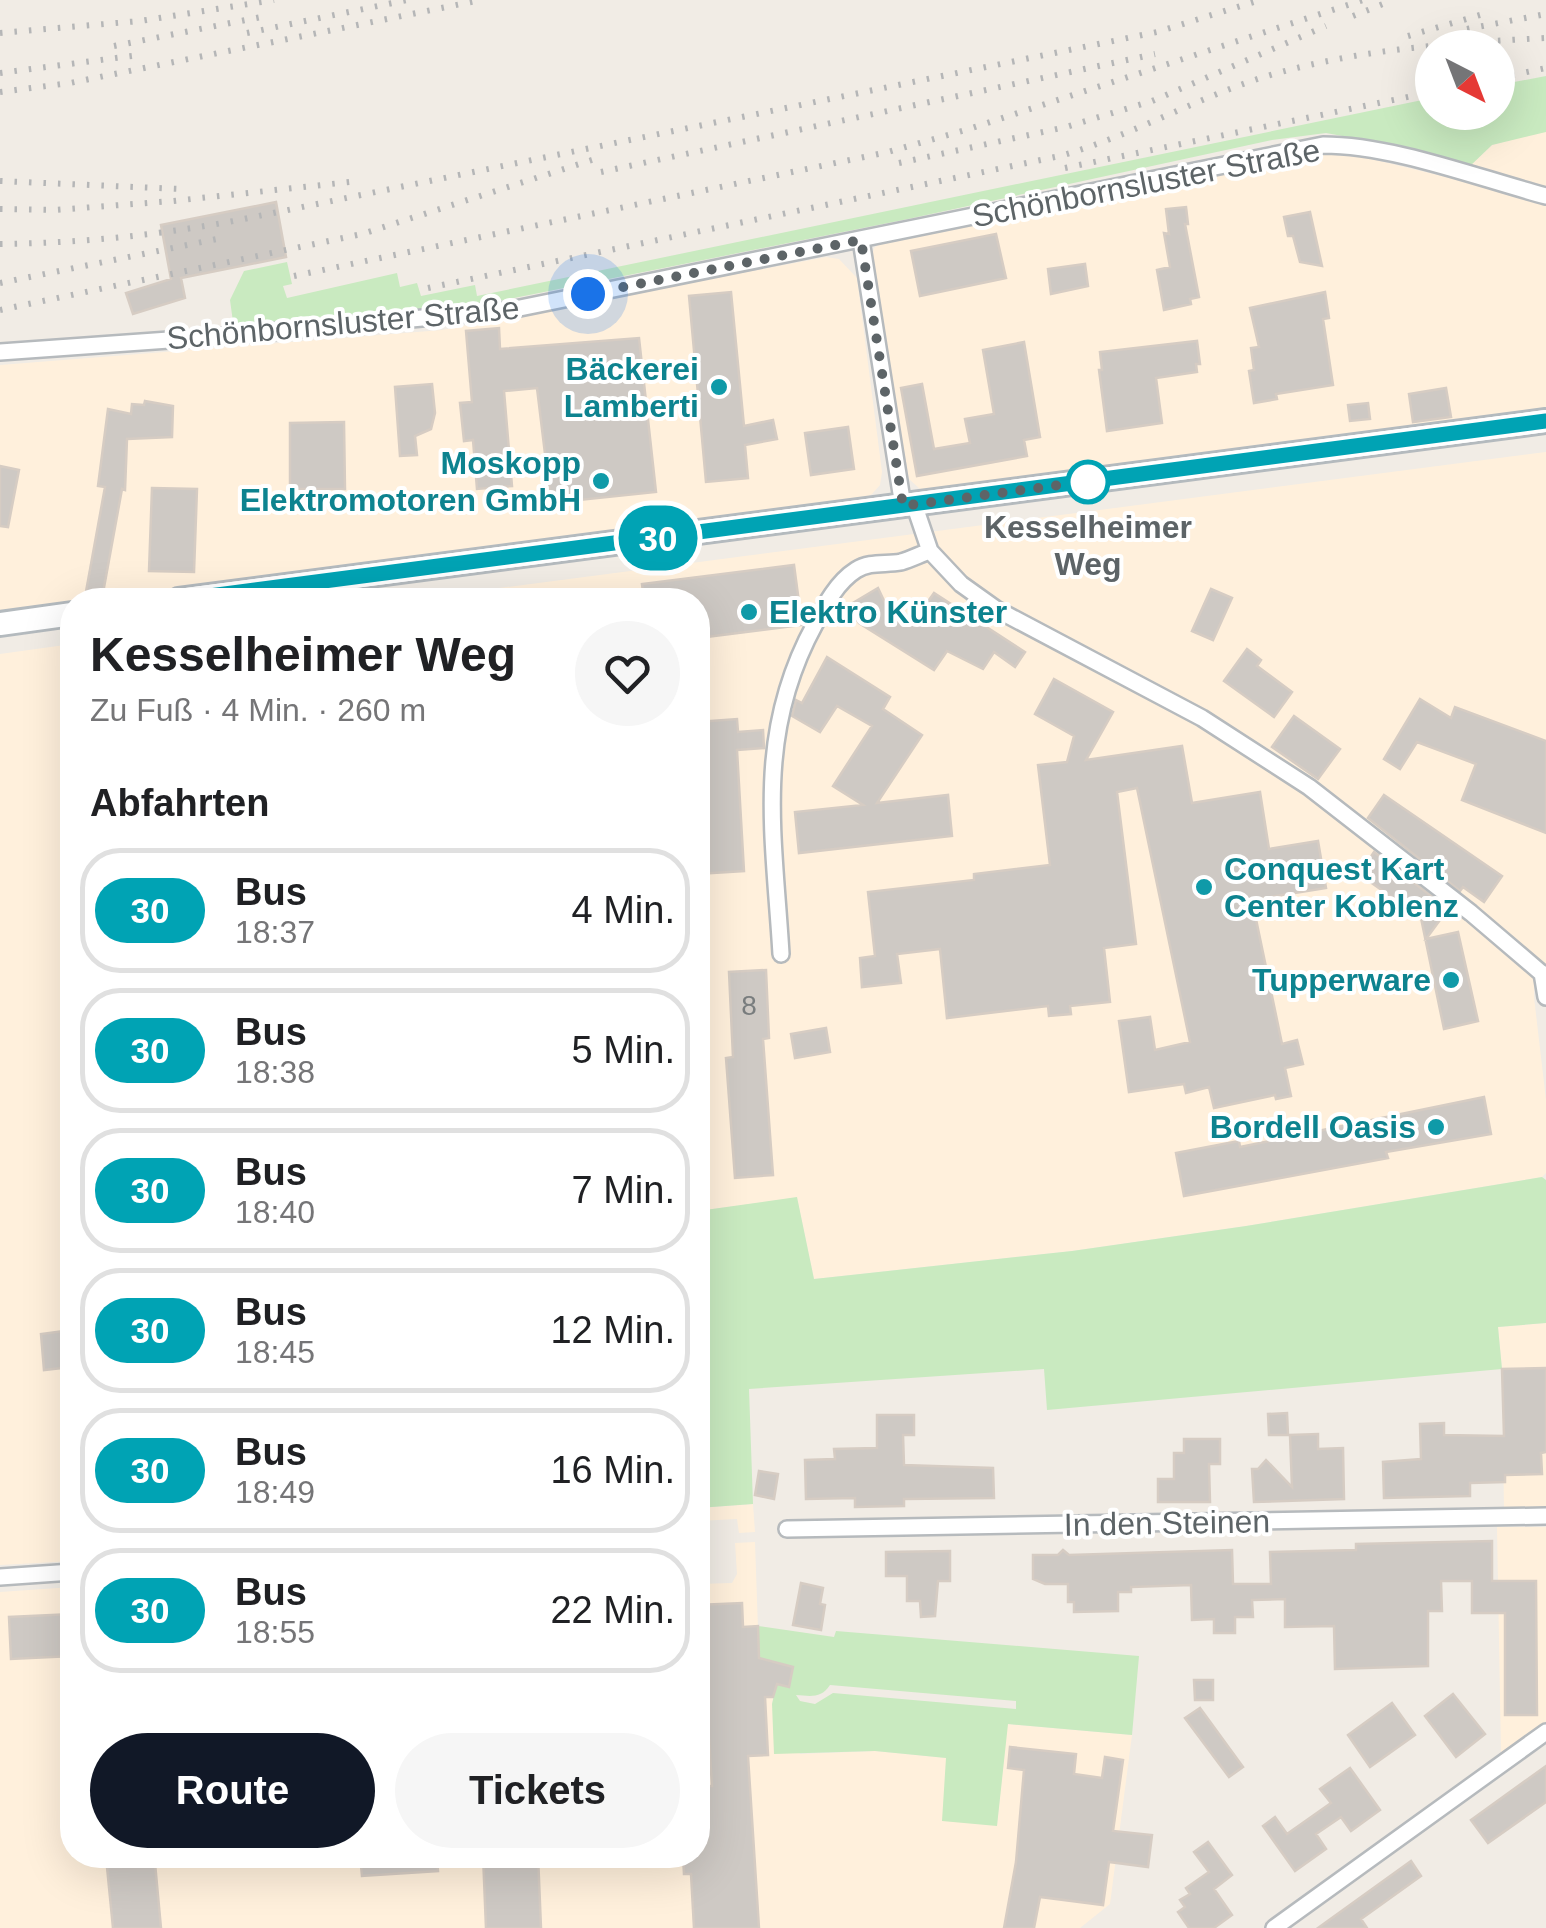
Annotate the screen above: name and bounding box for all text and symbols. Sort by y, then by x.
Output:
north arrow [1415,30,1515,130]
map controls [1415,30,1515,130]
street label: Schönbornsluster Straße [969,132,1323,234]
your location [563,269,613,319]
street label: Schönbornsluster Straße [165,290,521,356]
place label: Bäckerei Lamberti [564,351,699,424]
marker: Bäckerei Lamberti [708,376,730,398]
place label: Moskopp Elektromotoren GmbH [240,445,581,518]
marker: Kesselheimer Weg [1067,461,1109,503]
marker: Moskopp Elektromotoren GmbH [590,470,612,492]
line badge: 30 [613,506,703,570]
place label: Kesselheimer Weg [984,509,1192,582]
text: 30 [639,519,677,558]
place label: Elektro Künster [769,594,1007,630]
marker: Elektro Künster [738,601,760,623]
button: heart [575,621,680,726]
text: Kesselheimer Weg [90,628,516,681]
text: Zu Fuß · 4 Min. · 260 m [90,692,426,728]
text: Abfahrten [90,782,269,824]
place label: Conquest Kart Center Koblenz [1224,851,1459,924]
text: Bus [235,871,307,913]
marker: Conquest Kart Center Koblenz [1193,876,1215,898]
text: 4 Min. [572,889,675,931]
text: 30 [131,891,169,930]
text: 18:37 [235,914,315,950]
place label: Tupperware [1252,962,1431,998]
marker: Tupperware [1440,969,1462,991]
house number: 8 [741,990,757,1021]
text: Bus [235,1011,307,1053]
text: 5 Min. [572,1029,675,1071]
text: 30 [131,1031,169,1070]
text: 18:38 [235,1054,315,1090]
place label: Bordell Oasis [1210,1109,1416,1145]
marker: Bordell Oasis [1425,1116,1447,1138]
text: Bus [235,1151,307,1193]
text: 7 Min. [572,1169,675,1211]
text: 30 [131,1171,169,1210]
text: 18:40 [235,1194,315,1230]
text: Bus [235,1291,307,1333]
text: 12 Min. [550,1309,675,1351]
text: 30 [131,1311,169,1350]
text: 18:45 [235,1334,315,1370]
text: Bus [235,1431,307,1473]
text: 16 Min. [550,1449,675,1491]
text: 30 [131,1451,169,1490]
text: 18:49 [235,1474,315,1510]
street label: In den Steinen [1064,1503,1270,1543]
text: Bus [235,1571,307,1613]
text: 22 Min. [550,1589,675,1631]
text: 30 [131,1591,169,1630]
text: 18:55 [235,1614,315,1650]
button: Route [90,1733,375,1848]
button: Tickets [395,1733,680,1848]

